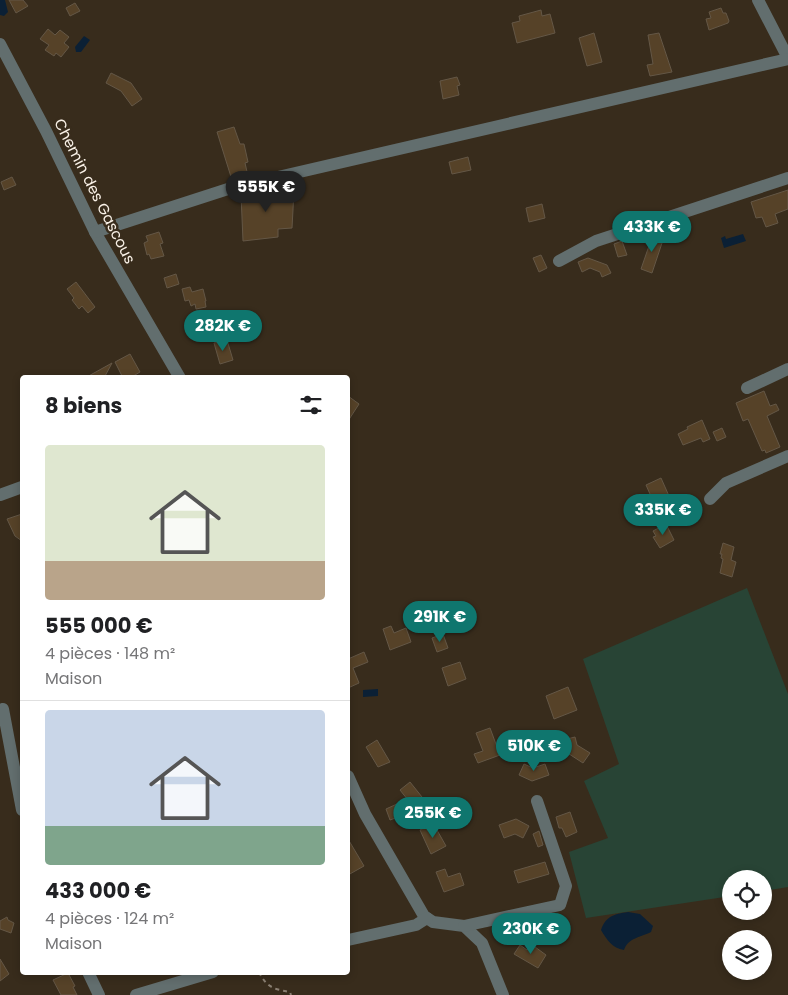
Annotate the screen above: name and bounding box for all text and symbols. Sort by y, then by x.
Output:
street label: Chemin des Gascous [49,115,141,267]
pin: 555K € [225,170,307,213]
text: 555K € [237,175,295,198]
pin: 433K € [611,210,693,253]
text: 433K € [623,215,681,238]
pin: 282K € [182,310,264,352]
text: 282K € [195,314,251,337]
text: 8 biens [45,391,122,420]
icon: filters [297,391,325,419]
icon: home [140,477,230,567]
pin: 335K € [622,494,704,536]
text: 335K € [634,498,692,521]
pin: 291K € [399,600,481,643]
text: 291K € [414,605,466,628]
text: 555 000 € [45,611,153,640]
text: 4 pièces · 148 m² [45,642,175,665]
text: Maison [45,667,102,690]
pin: 510K € [493,730,575,772]
text: 510K € [507,734,561,757]
icon: home [140,743,230,833]
pin: 255K € [392,796,474,839]
text: 255K € [404,801,462,824]
map controls [722,870,772,980]
button: locate [722,870,772,920]
text: 433 000 € [45,876,151,905]
text: 4 pièces · 124 m² [45,907,174,930]
pin: 230K € [490,912,572,955]
text: 230K € [503,917,559,940]
button: layers [722,930,772,980]
text: Maison [45,932,102,955]

